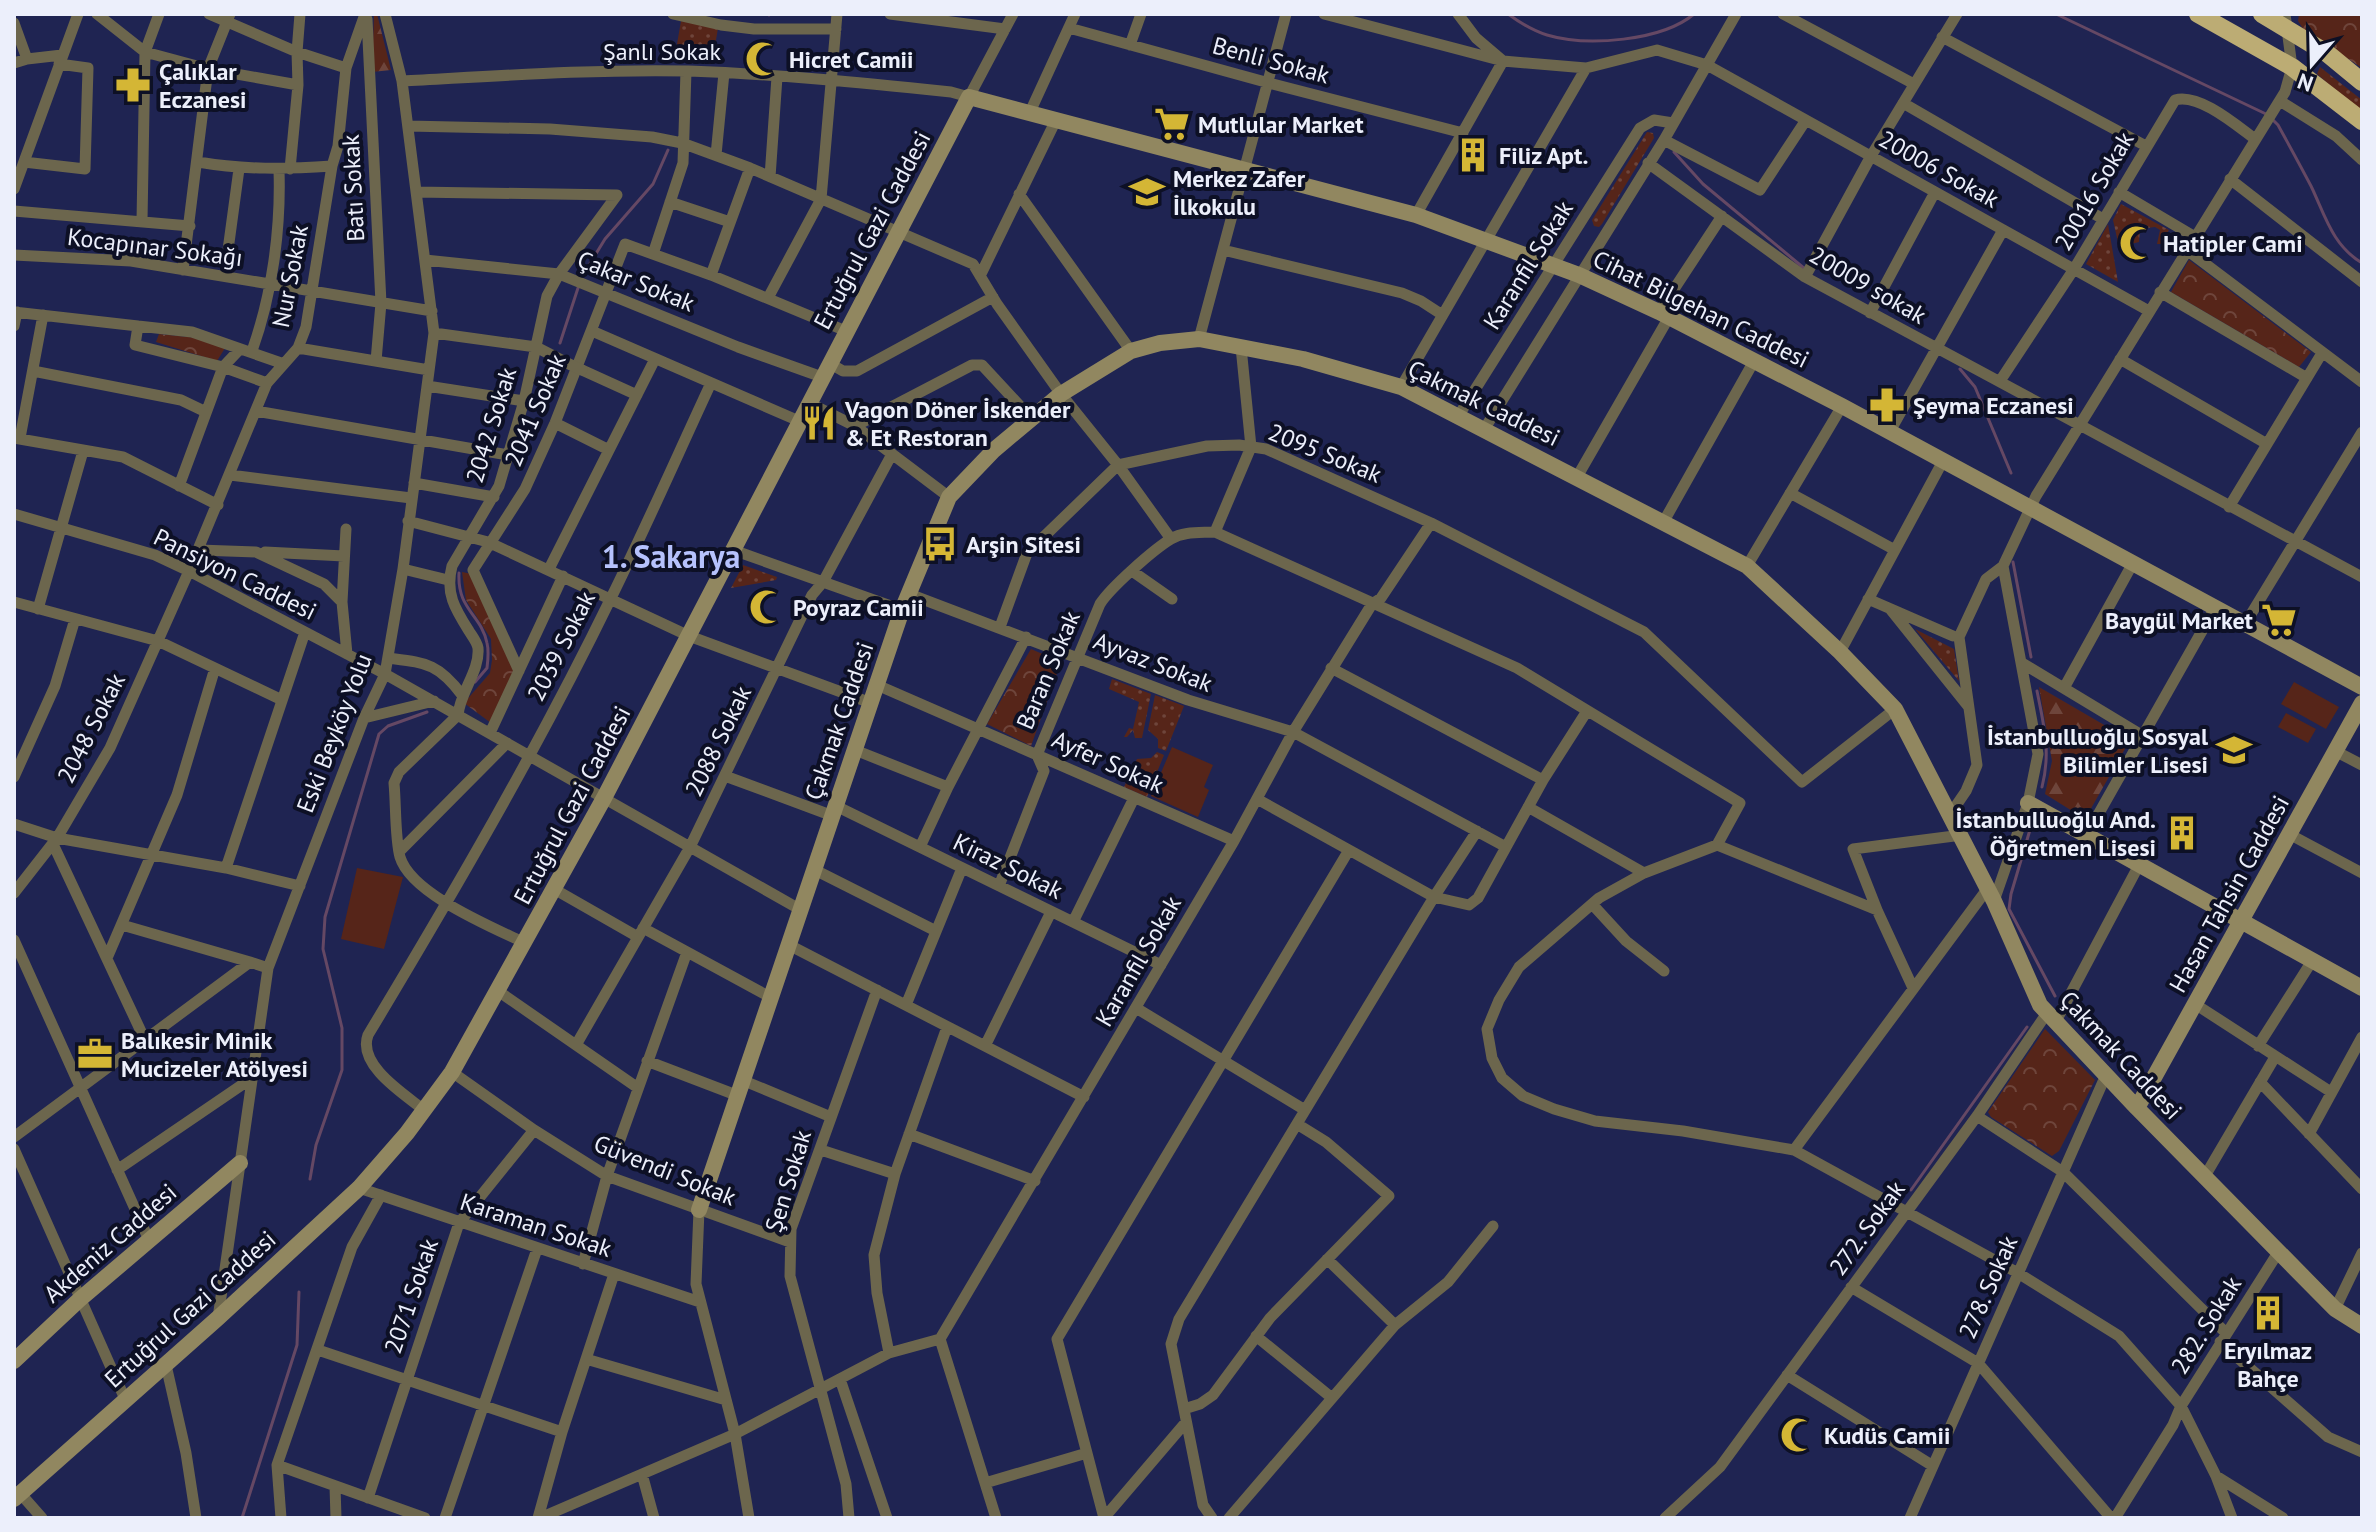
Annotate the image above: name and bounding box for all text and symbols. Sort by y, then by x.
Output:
north arrow [2272,24,2352,104]
street label: Benli Sokak [1209,30,1333,91]
street label: Şanlı Sokak [603,36,722,67]
mosque icon: Hicret Camii [744,40,782,78]
place label: Hicret Camii [789,44,914,75]
place label: Çalıklar Eczanesi [159,56,246,115]
pharmacy icon: Çalıklar Eczanesi [114,66,152,104]
text: N [2294,67,2317,98]
supermarket icon: Mutlular Market [1153,105,1191,143]
place label: Mutlular Market [1198,109,1364,140]
street label: 20006 Sokak [1874,123,2005,215]
street label: Ertuğrul Gazi Caddesi [807,126,937,334]
street label: 20016 Sokak [2047,126,2141,256]
street label: Batı Sokak [335,133,371,242]
building icon: Filiz Apt. [1454,136,1492,174]
place label: Filiz Apt. [1499,140,1588,171]
place label: Merkez Zafer İlkokulu [1173,163,1306,222]
school or university icon: Merkez Zafer İlkokulu [1128,173,1166,211]
street label: Karanfil Sokak [1476,194,1580,335]
street label: Kocapınar Sokağı [66,221,244,273]
street label: Nur Sokak [265,221,315,330]
mosque icon: Hatipler Cami [2118,224,2156,262]
place label: Hatipler Cami [2163,228,2303,259]
street label: 20009 sokak [1804,239,1932,331]
street label: Çakar Sokak [573,243,700,319]
street label: Cihat Bilgehan Caddesi [1588,243,1814,375]
street label: 2041 Sokak [497,349,573,471]
street label: Çakmak Caddesi [1403,353,1565,453]
street label: 2042 Sokak [459,363,523,487]
pharmacy icon: Şeyma Eczanesi [1868,386,1906,424]
place label: Şeyma Eczanesi [1913,390,2074,421]
place label: Vagon Döner İskender & Et Restoran [844,394,1071,453]
restaurant icon: Vagon Döner İskender & Et Restoran [800,404,838,442]
street label: 2095 Sokak [1264,416,1387,490]
street label: Pansiyon Caddesi [149,521,321,627]
bus stop icon: Arşin Sitesi [921,525,959,563]
place label: Arşin Sitesi [966,529,1081,560]
district label: 1. Sakarya [602,535,740,577]
street label: 2039 Sokak [520,585,602,706]
mosque icon: Poyraz Camii [748,588,786,626]
place label: Poyraz Camii [793,592,924,623]
supermarket icon: Baygül Market [2260,601,2298,639]
street label: Baran Sokak [1009,605,1087,734]
place label: Baygül Market [2105,605,2254,636]
street label: Ayvaz Sokak [1089,625,1217,699]
street label: Çakmak Caddesi [797,638,881,804]
street label: Eski Beyköy Yolu [289,649,379,817]
street label: 2048 Sokak [50,667,132,788]
street label: 2088 Sokak [678,680,758,801]
street label: Ertuğrul Gazi Caddesi [507,701,637,909]
place label: İstanbulluoğlu Sosyal Bilimler Lisesi [1987,721,2209,780]
street label: Ayfer Sokak [1047,724,1169,801]
school or university icon: İstanbulluoğlu Sosyal Bilimler Lisesi [2215,731,2253,769]
street label: Hasan Tahsin Caddesi [2162,790,2296,998]
place label: İstanbulluoğlu And. Öğretmen Lisesi [1956,804,2156,863]
building icon: İstanbulluoğlu And. Öğretmen Lisesi [2163,814,2201,852]
street label: Kiraz Sokak [948,826,1068,906]
street label: Karanfil Sokak [1088,890,1188,1032]
street label: Çakmak Caddesi [2053,984,2189,1126]
place label: Balıkesir Minik Mucizeler Atölyesi [121,1025,308,1084]
office icon: Balıkesir Minik Mucizeler Atölyesi [76,1035,114,1073]
street label: Şen Sokak [758,1126,818,1236]
street label: Güvendi Sokak [589,1127,741,1213]
street label: 272. Sokak [1822,1174,1912,1281]
street label: Akdeniz Caddesi [37,1177,183,1309]
street label: Karaman Sokak [456,1186,616,1264]
street label: Ertuğrul Gazi Caddesi [98,1224,282,1394]
street label: 278. Sokak [1952,1230,2025,1343]
street label: 2071 Sokak [377,1234,445,1357]
street label: 282. Sokak [2164,1270,2248,1380]
building icon: Eryılmaz Bahçe [2249,1294,2287,1332]
place label: Eryılmaz Bahçe [2224,1335,2312,1394]
mosque icon: Kudüs Camii [1779,1416,1817,1454]
place label: Kudüs Camii [1824,1420,1950,1451]

